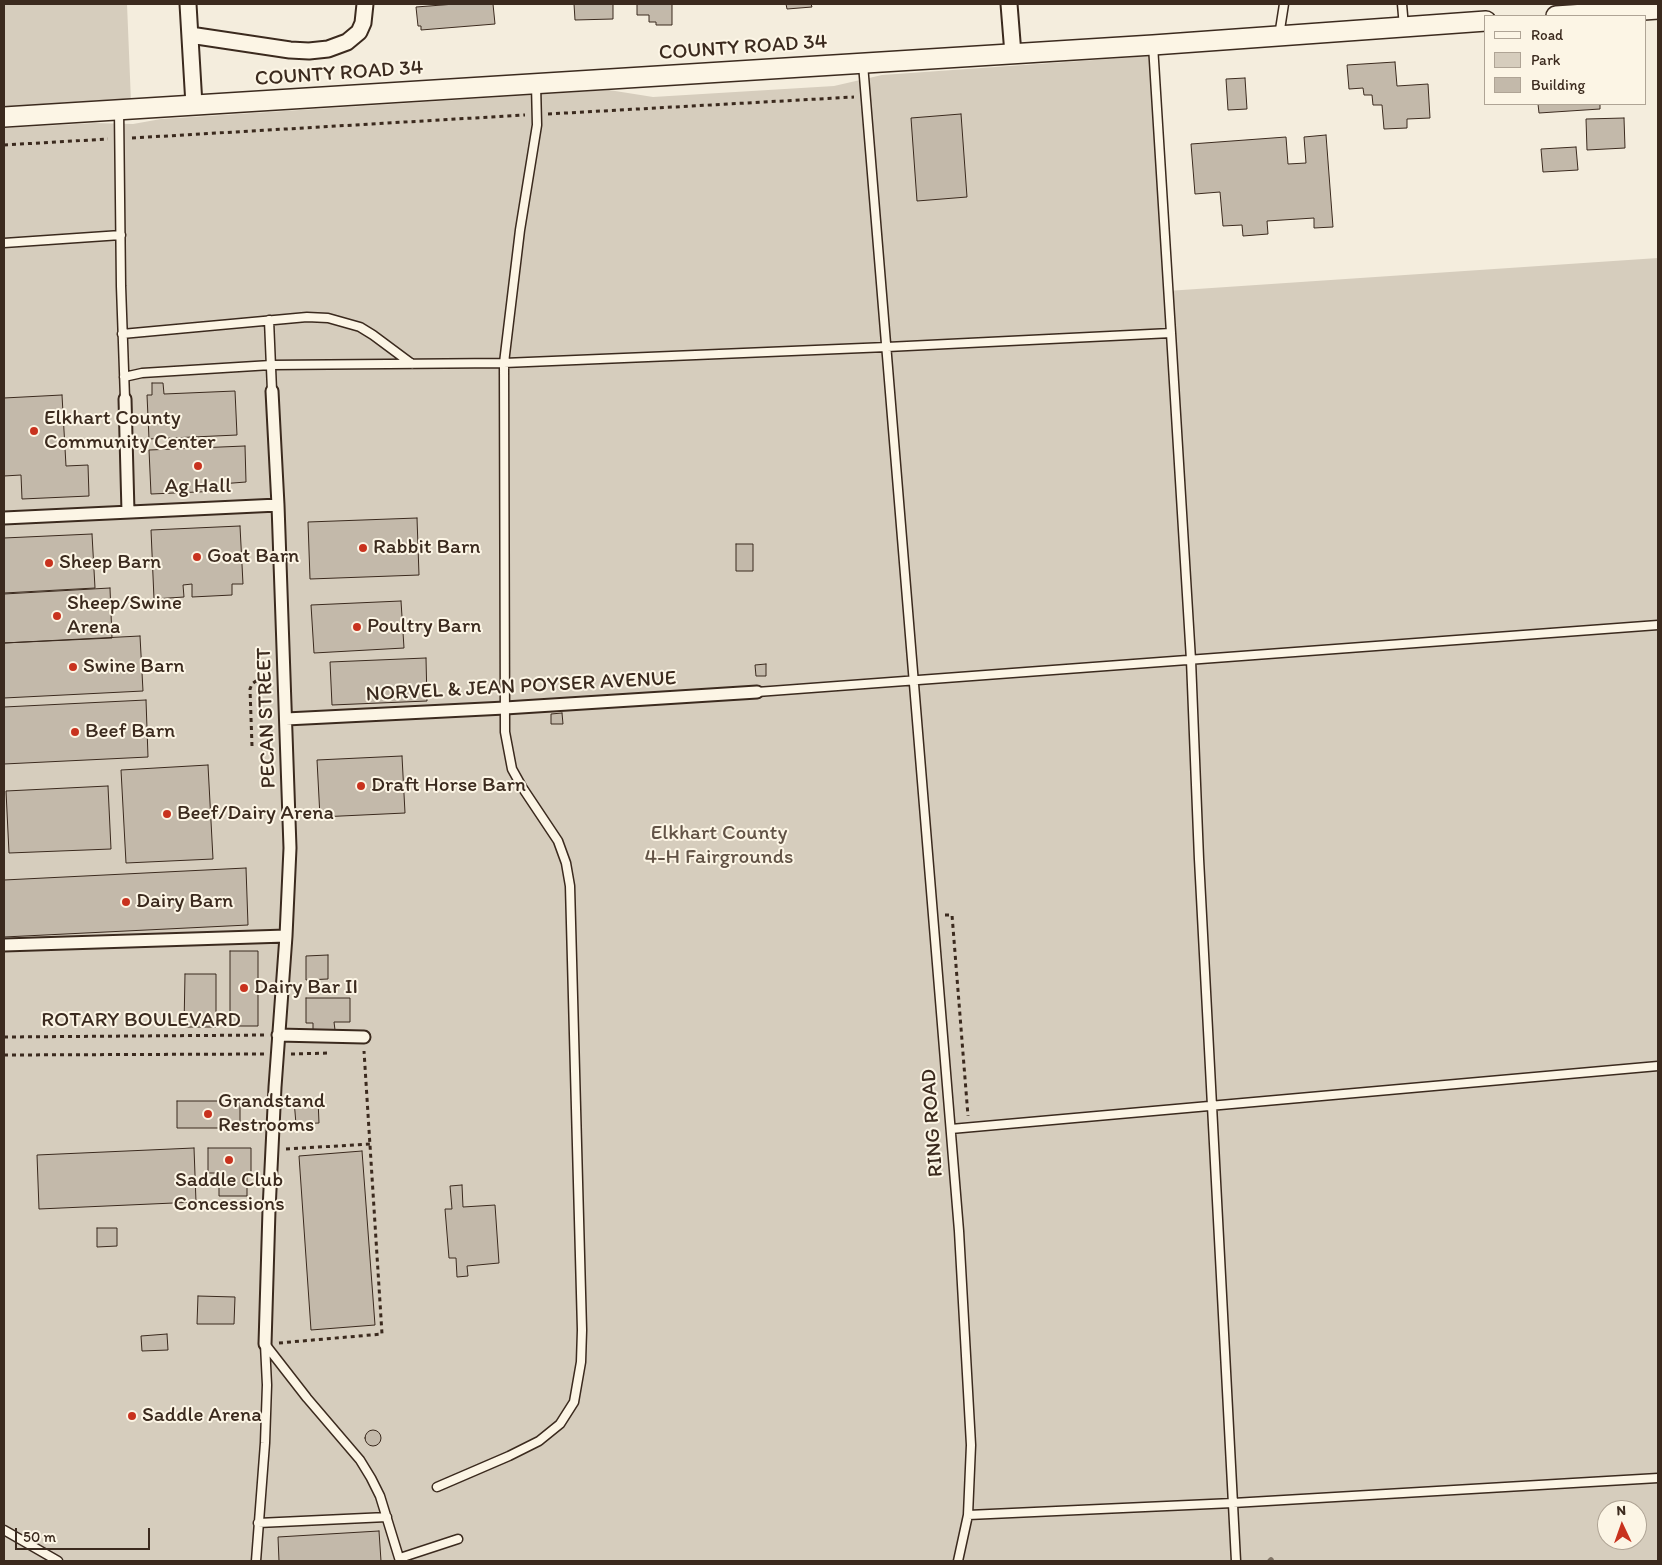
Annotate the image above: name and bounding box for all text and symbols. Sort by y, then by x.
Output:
legend [1484,15,1647,105]
text: Road [1531,26,1563,44]
street label: COUNTY ROAD 34 [658,30,828,66]
text: Park [1531,51,1561,69]
street label: COUNTY ROAD 34 [254,56,424,92]
text: Building [1531,76,1585,94]
place label: Elkhart County Community Center [44,406,216,456]
marker: Elkhart County Community Center [28,425,40,437]
marker: Ag Hall [192,460,204,472]
place label: Ag Hall [165,474,231,500]
place label: Rabbit Barn [373,535,480,561]
marker: Rabbit Barn [357,542,369,554]
place label: Goat Barn [207,544,299,570]
place label: Sheep Barn [59,550,161,576]
marker: Goat Barn [191,551,203,563]
marker: Sheep Barn [43,557,55,569]
place label: Sheep/Swine Arena [67,591,182,641]
marker: Sheep/Swine Arena [51,610,63,622]
place label: Poultry Barn [367,614,481,640]
marker: Poultry Barn [351,621,363,633]
street label: PECAN STREET [252,647,282,789]
place label: Swine Barn [83,654,184,680]
marker: Swine Barn [67,661,79,673]
street label: NORVEL & JEAN POYSER AVENUE [365,666,677,708]
place label: Beef Barn [85,719,175,745]
marker: Beef Barn [69,726,81,738]
place label: Draft Horse Barn [371,773,526,799]
marker: Draft Horse Barn [355,780,367,792]
place label: Beef/Dairy Arena [177,801,334,827]
marker: Beef/Dairy Arena [161,808,173,820]
park label: Elkhart County 4-H Fairgrounds [645,821,793,871]
place label: Dairy Barn [136,889,233,915]
marker: Dairy Barn [120,896,132,908]
place label: Dairy Bar II [254,975,358,1001]
marker: Dairy Bar II [238,982,250,994]
street label: ROTARY BOULEVARD [41,1008,241,1034]
street label: RING ROAD [917,1068,949,1178]
place label: Grandstand Restrooms [218,1089,325,1139]
marker: Grandstand Restrooms [202,1108,214,1120]
marker: Saddle Club Concessions [223,1154,235,1166]
place label: Saddle Club Concessions [173,1168,285,1218]
place label: Saddle Arena [142,1403,262,1429]
marker: Saddle Arena [126,1410,138,1422]
north arrow [1597,1500,1647,1550]
text: N [1616,1502,1626,1519]
scale bar [18,1518,152,1550]
text: 50 m [23,1528,56,1546]

